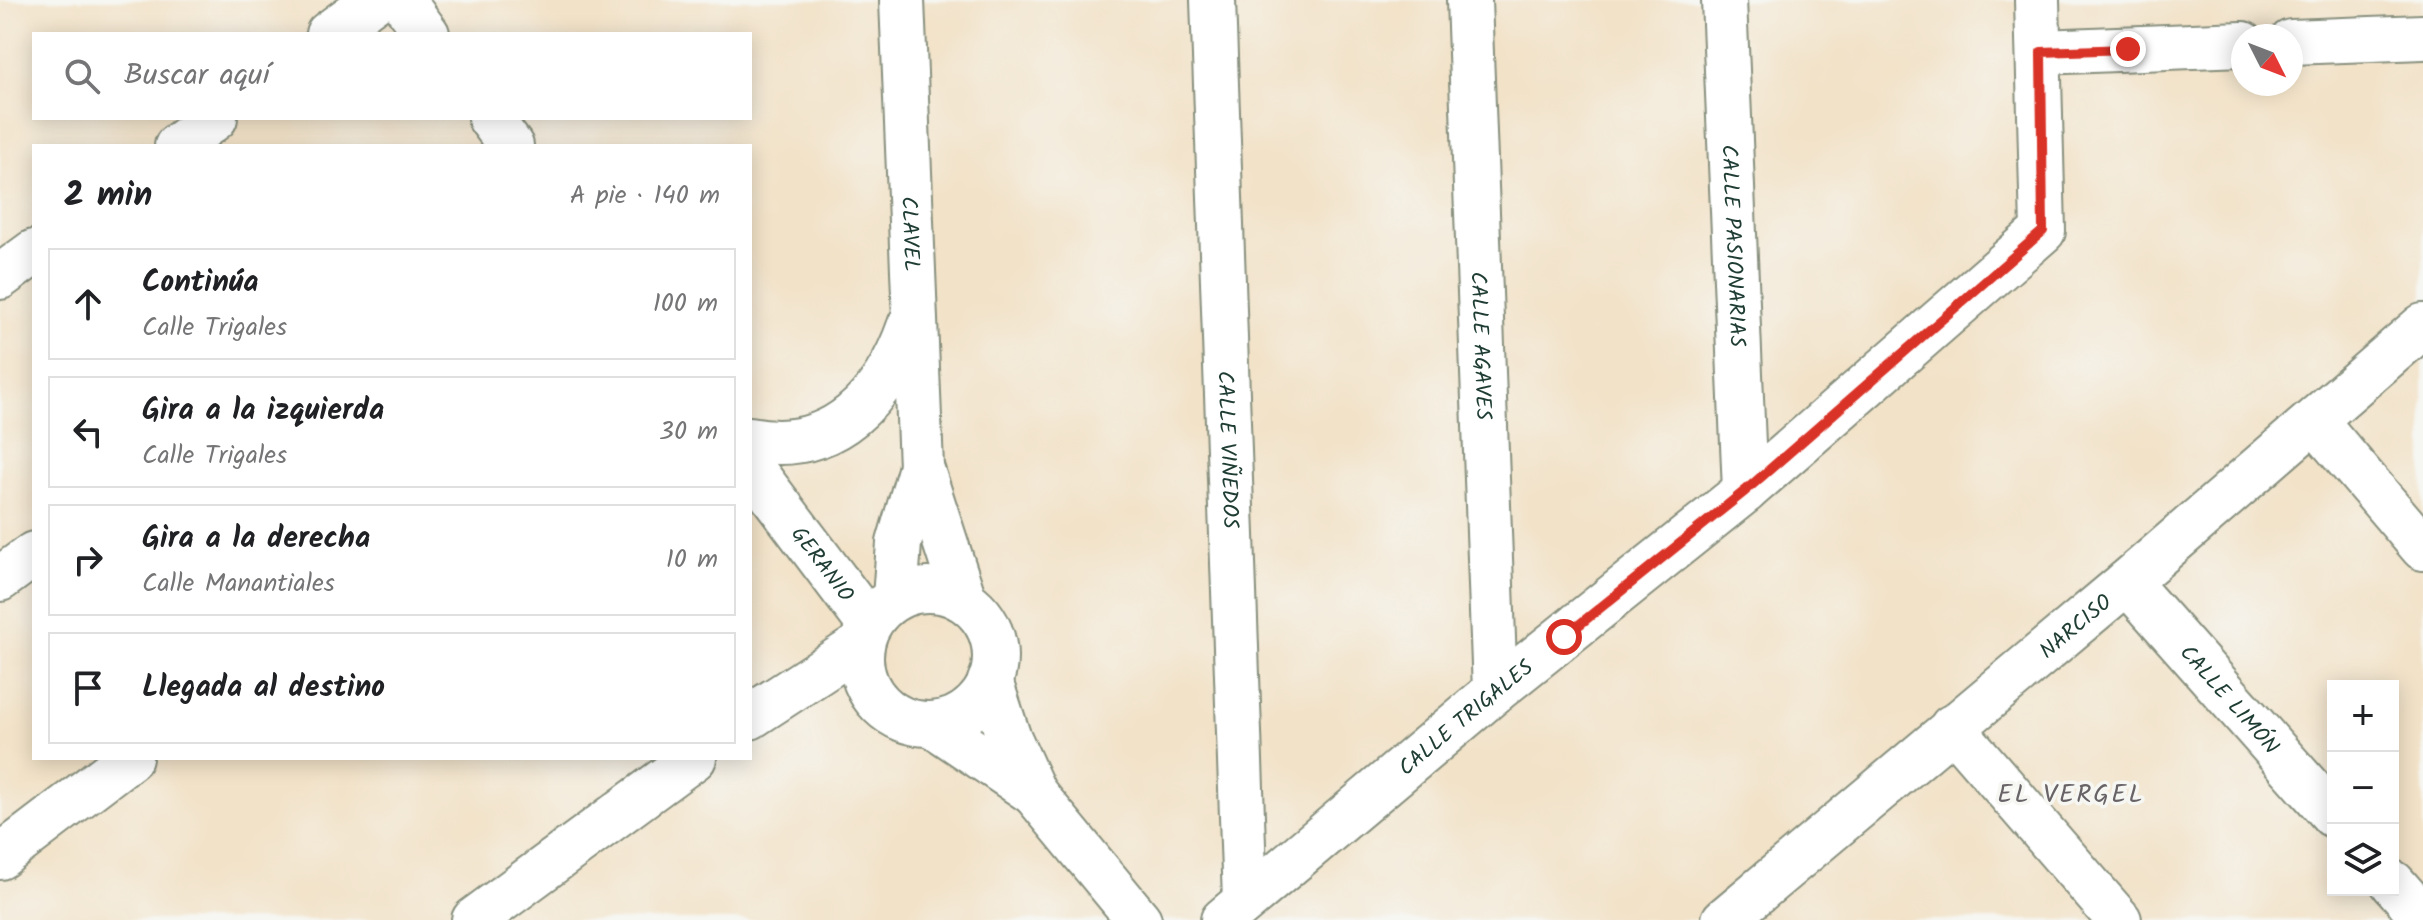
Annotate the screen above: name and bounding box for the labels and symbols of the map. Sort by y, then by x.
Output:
north arrow [2231,24,2303,96]
route end [2110,31,2146,67]
street label: CALLE PASIONARIAS [1710,144,1754,348]
street label: CLAVEL [890,196,928,272]
street label: CALLE AGAVES [1459,271,1500,421]
street label: CALLE VIÑEDOS [1206,370,1247,530]
street label: GERANIO [781,519,862,611]
street label: NARCISO [2032,586,2121,669]
route start [1546,619,1582,655]
street label: CALLE LIMÓN [2170,638,2287,763]
street label: CALLE TRIGALES [1391,652,1542,786]
district label: EL VERGEL [1997,774,2145,816]

